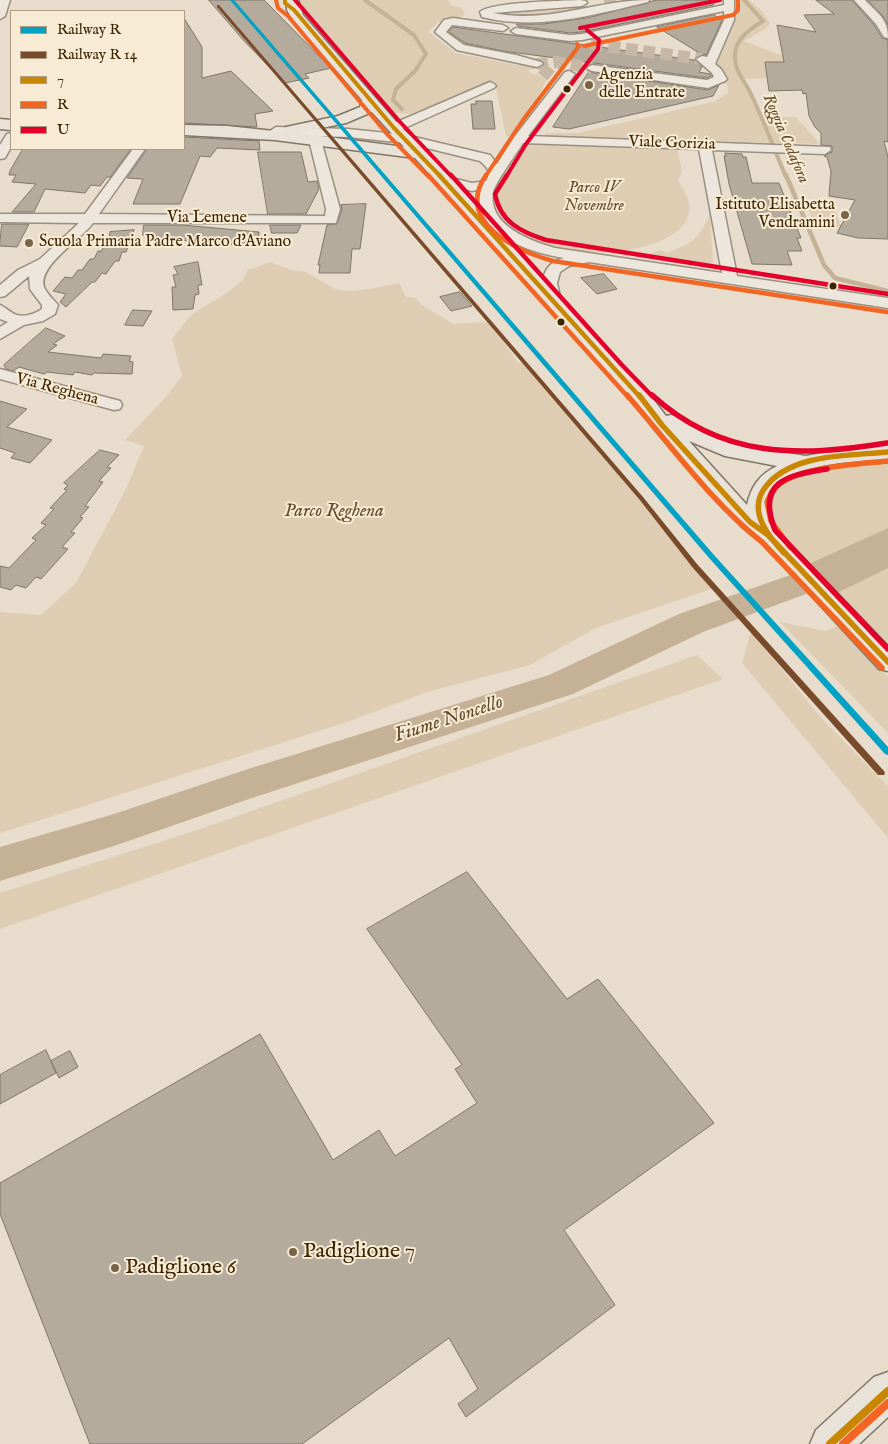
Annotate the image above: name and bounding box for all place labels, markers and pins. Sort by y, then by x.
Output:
place label: Agenzia delle Entrate [599,66,685,104]
marker: Agenzia delle Entrate [583,79,595,91]
unlabelled marker [562,84,572,94]
place label: Istituto Elisabetta Vendramini [715,196,835,234]
marker: Istituto Elisabetta Vendramini [839,209,851,221]
place label: Scuola Primaria Padre Marco d'Aviano [39,233,291,253]
marker: Scuola Primaria Padre Marco d'Aviano [23,237,35,249]
unlabelled marker [828,281,838,291]
unlabelled marker [556,317,566,327]
place label: Padiglione 7 [303,1239,415,1265]
marker: Padiglione 7 [287,1246,299,1258]
place label: Padiglione 6 [125,1255,236,1281]
marker: Padiglione 6 [109,1262,121,1274]

